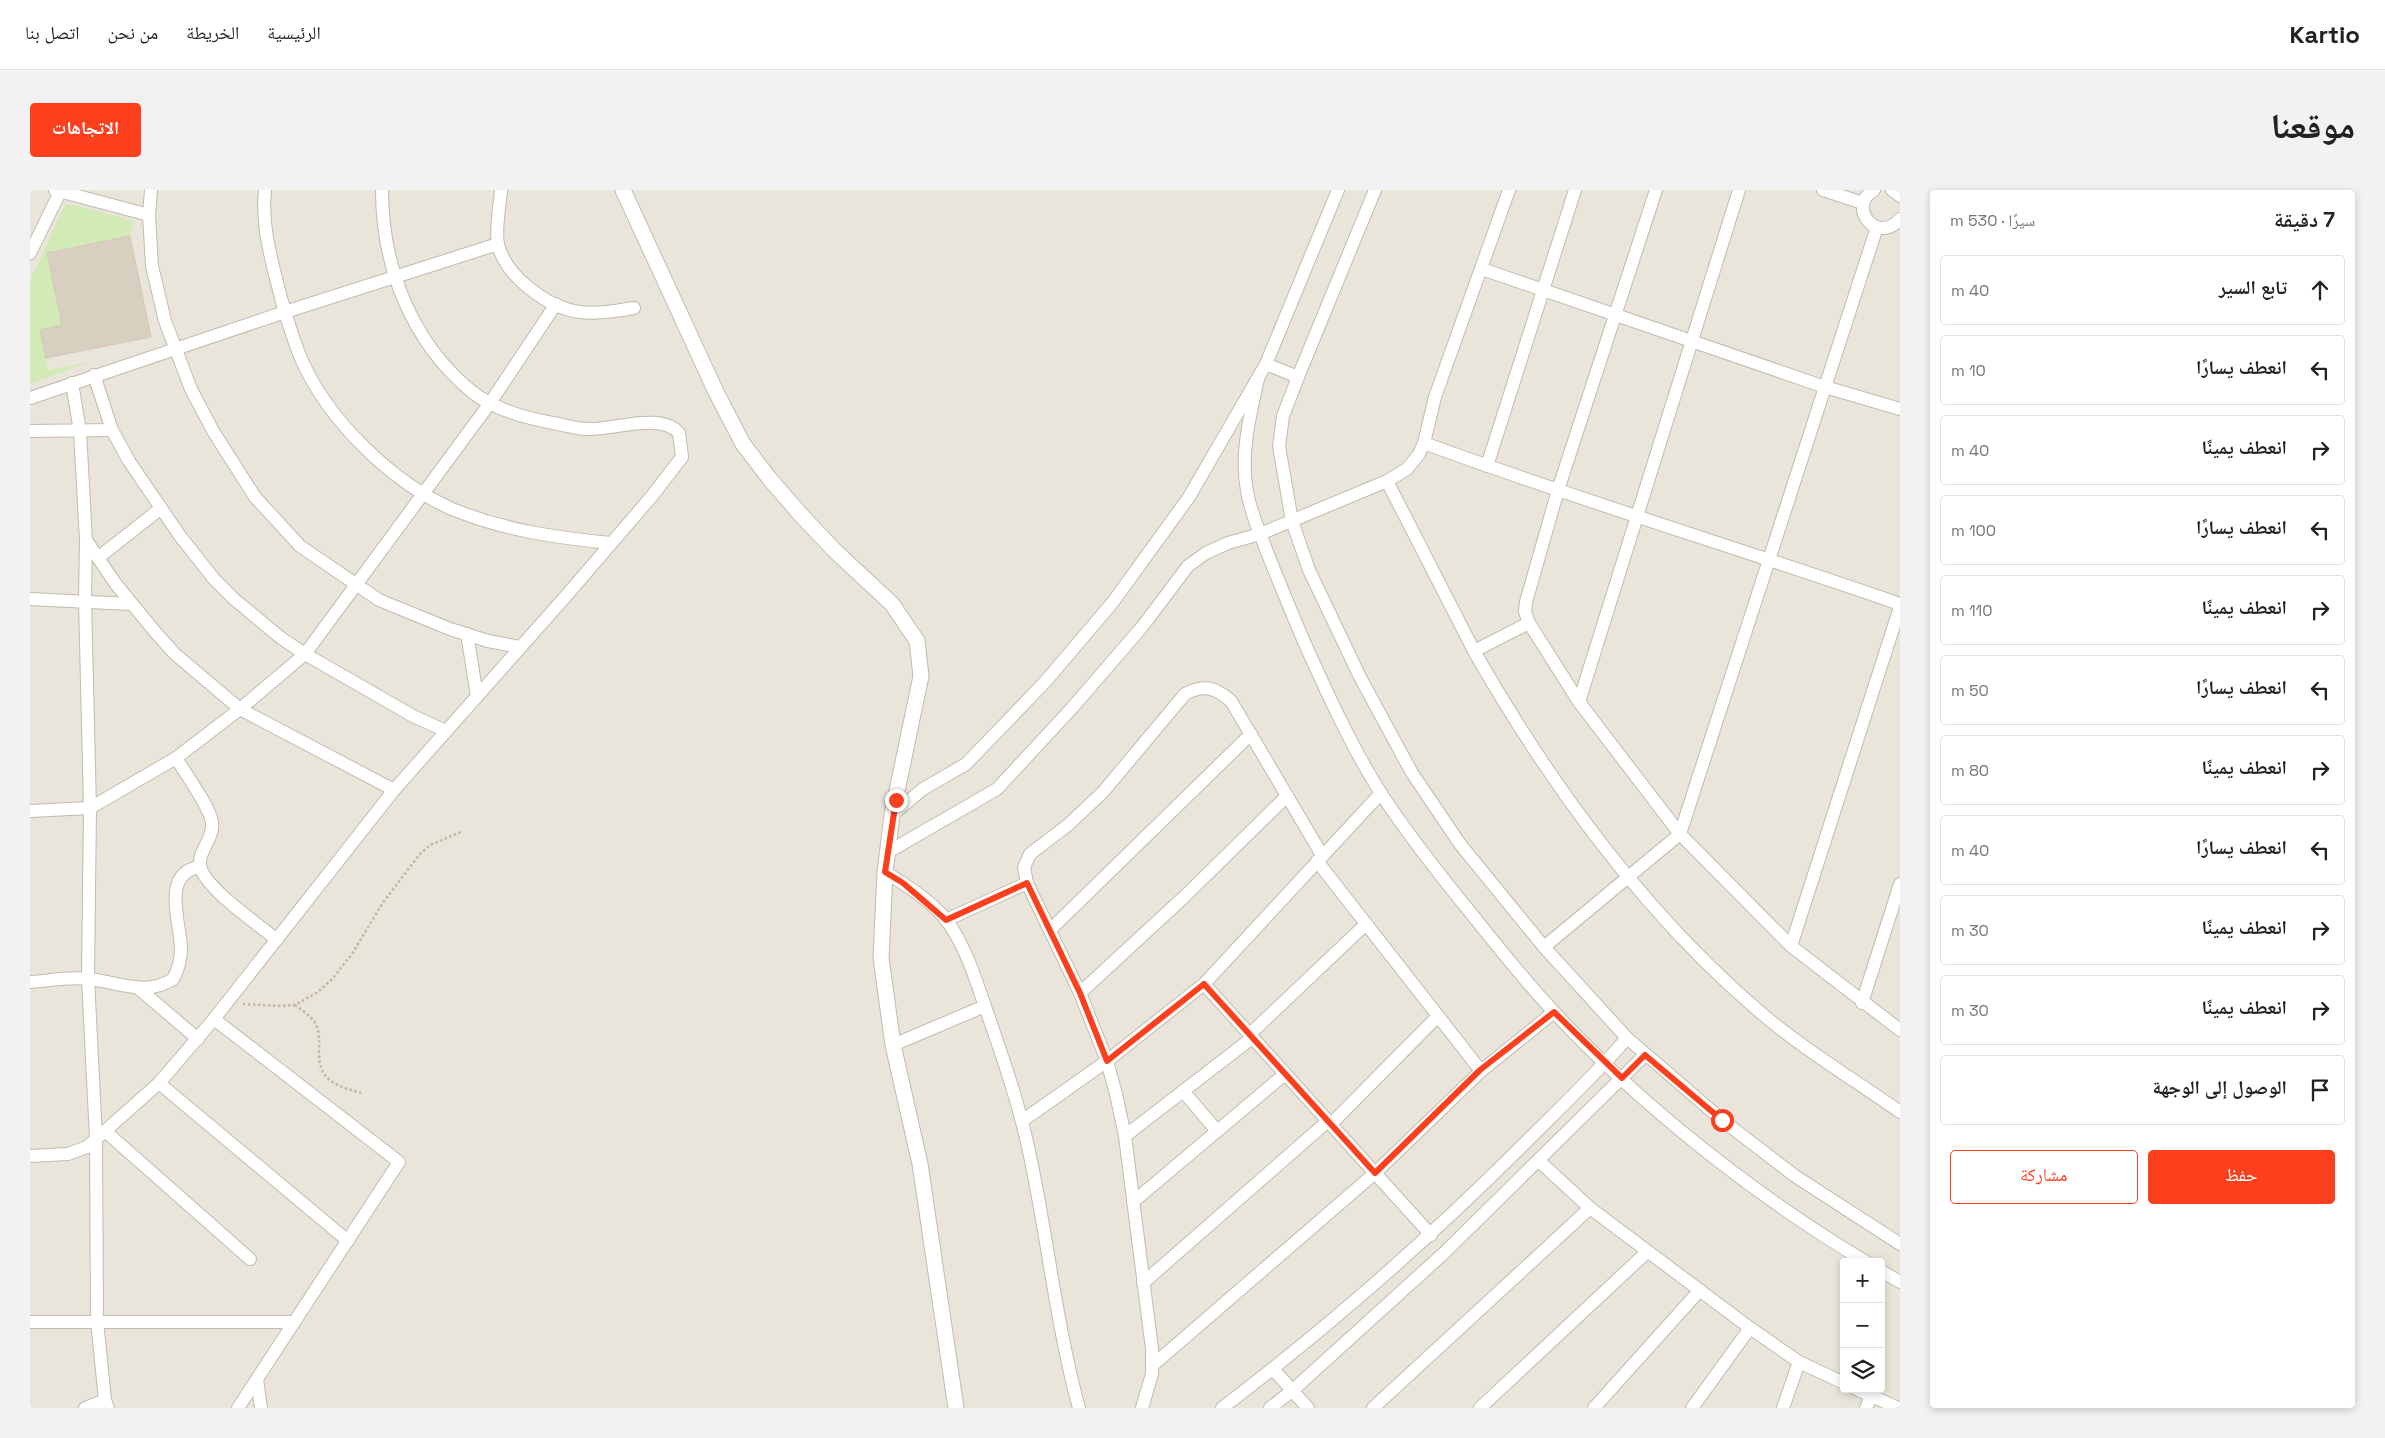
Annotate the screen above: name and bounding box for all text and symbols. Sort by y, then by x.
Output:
text: Kartio [2290,19,2360,50]
text: اتصل بنا [25,21,80,44]
text: من نحن [108,21,158,44]
text: الخريطة [186,21,239,44]
text: الرئيسية [267,21,321,44]
button: الاتجاهات [30,103,141,157]
text: موقعنا [2270,104,2355,148]
text: 7 دقيقة [2274,206,2335,233]
text: سيرًا · 530 m [1950,210,2035,231]
text: تابع السير [2219,275,2287,300]
icon: ahead [2306,276,2334,304]
text: 40 m [1951,280,1989,301]
text: انعطف يسارًا [2196,355,2287,380]
icon: left [2306,356,2334,384]
text: 10 m [1951,360,1986,381]
text: انعطف يمينًا [2202,435,2287,460]
icon: right [2306,436,2334,464]
text: 40 m [1951,440,1989,461]
text: انعطف يسارًا [2196,515,2287,540]
icon: left [2306,516,2334,544]
text: 100 m [1951,520,1996,541]
text: انعطف يمينًا [2202,595,2287,620]
icon: right [2306,596,2334,624]
text: 110 m [1951,600,1993,621]
text: انعطف يسارًا [2196,675,2287,700]
icon: left [2306,676,2334,704]
text: 50 m [1951,680,1989,701]
text: انعطف يمينًا [2202,755,2287,780]
icon: right [2306,756,2334,784]
text: 80 m [1951,760,1989,781]
route end [885,789,908,812]
text: انعطف يسارًا [2196,835,2287,860]
icon: left [2306,836,2334,864]
text: 40 m [1951,840,1989,861]
text: انعطف يمينًا [2202,915,2287,940]
icon: right [2306,916,2334,944]
text: 30 m [1951,920,1989,941]
text: انعطف يمينًا [2202,995,2287,1020]
icon: right [2306,996,2334,1024]
text: 30 m [1951,1000,1989,1021]
text: الوصول إلى الوجهة [2152,1075,2287,1100]
icon: arrive [2306,1076,2334,1104]
route start [1711,1109,1734,1132]
button: مشاركة [1950,1150,2138,1204]
button: حفظ [2148,1150,2335,1204]
map controls [1840,1258,1885,1393]
button: + [1840,1258,1885,1303]
button: − [1840,1303,1885,1348]
button: layers [1840,1348,1885,1393]

